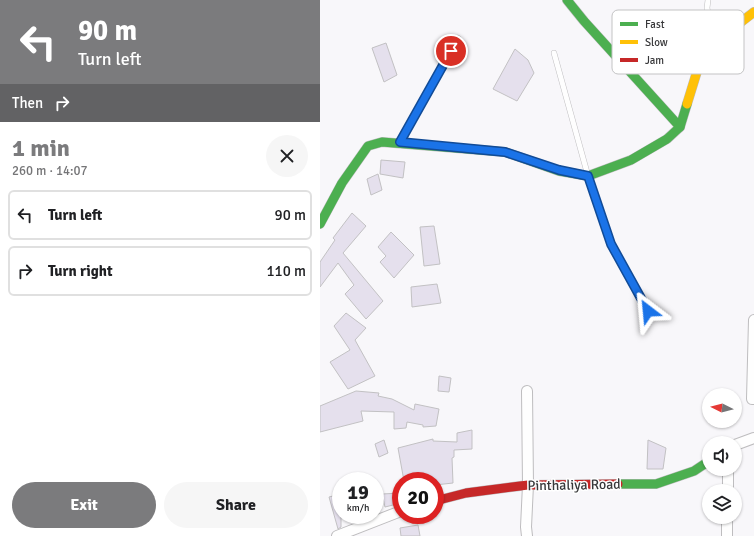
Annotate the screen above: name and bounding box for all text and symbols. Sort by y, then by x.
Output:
legend [612,10,744,74]
text: 90 m [78,14,137,48]
icon: left [12,16,64,68]
text: Fast [645,18,665,31]
pin [434,34,468,68]
text: Slow [645,36,668,49]
icon: arrive [440,40,462,62]
text: Turn left [78,48,141,70]
text: Jam [645,54,664,67]
icon: right [51,92,73,114]
text: Then [12,94,43,112]
text: 1 min [12,133,70,163]
button: close [266,135,308,177]
text: 260 m · 14:07 [12,163,88,179]
icon: left [14,204,36,226]
text: Turn left [48,206,102,224]
text: 90 m [275,206,306,224]
icon: right [14,260,36,282]
text: Turn right [48,262,113,280]
text: 110 m [266,262,306,280]
position arrow [627,290,669,332]
north arrow [702,388,742,428]
map controls [702,388,742,524]
button: sound [702,436,742,476]
speed limit sign: 20 [392,472,444,524]
street label: Pinthaliya Road [527,476,621,494]
text: 19 [347,480,369,505]
button: Exit [12,482,156,528]
button: Share [164,482,308,528]
button: layers [702,484,742,524]
text: km/h [347,502,369,514]

